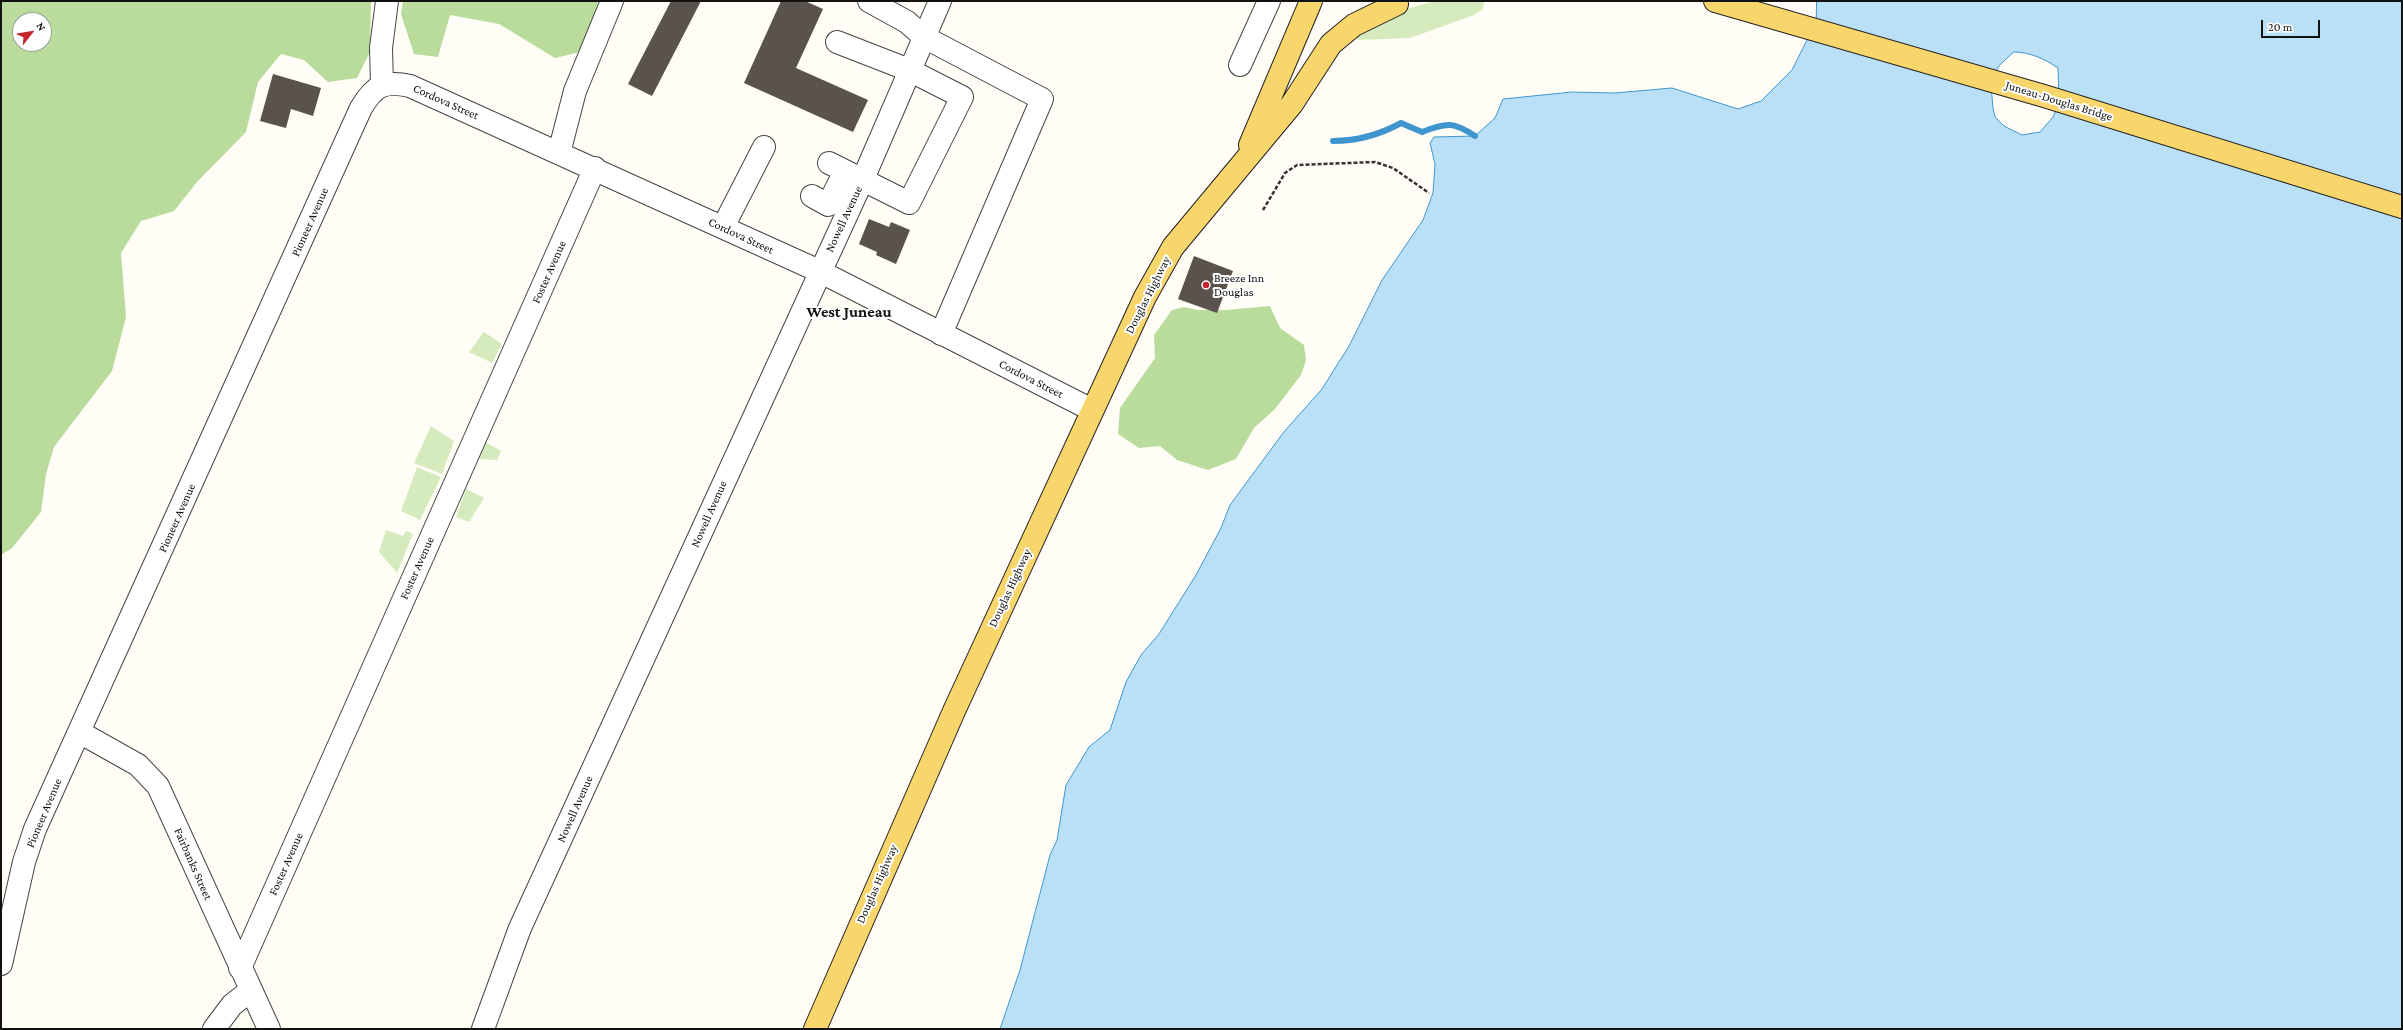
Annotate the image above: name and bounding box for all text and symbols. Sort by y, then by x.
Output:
north arrow [12,12,52,52]
scale bar [2263,12,2322,38]
text: N [34,20,49,33]
text: 20 m [2268,20,2292,34]
street label: Juneau-Douglas Bridge [2004,78,2114,124]
street label: Cordova Street [411,81,481,123]
street label: Nowell Avenue [822,183,866,255]
street label: Pioneer Avenue [288,185,332,259]
street label: Cordova Street [706,215,776,257]
street label: Foster Avenue [529,238,569,306]
street label: Douglas Highway [1122,254,1174,336]
place label: Breeze Inn Douglas [1214,271,1264,299]
marker: Breeze Inn Douglas [1201,280,1211,290]
district label: West Juneau [806,302,892,322]
street label: Cordova Street [996,357,1066,401]
street label: Nowell Avenue [688,478,730,550]
street label: Pioneer Avenue [155,481,199,555]
street label: Foster Avenue [397,534,437,602]
street label: Douglas Highway [986,547,1034,629]
street label: Nowell Avenue [554,773,596,845]
street label: Pioneer Avenue [23,776,65,850]
street label: Fairbanks Street [171,826,215,902]
street label: Foster Avenue [266,830,306,898]
street label: Douglas Highway [853,842,901,926]

